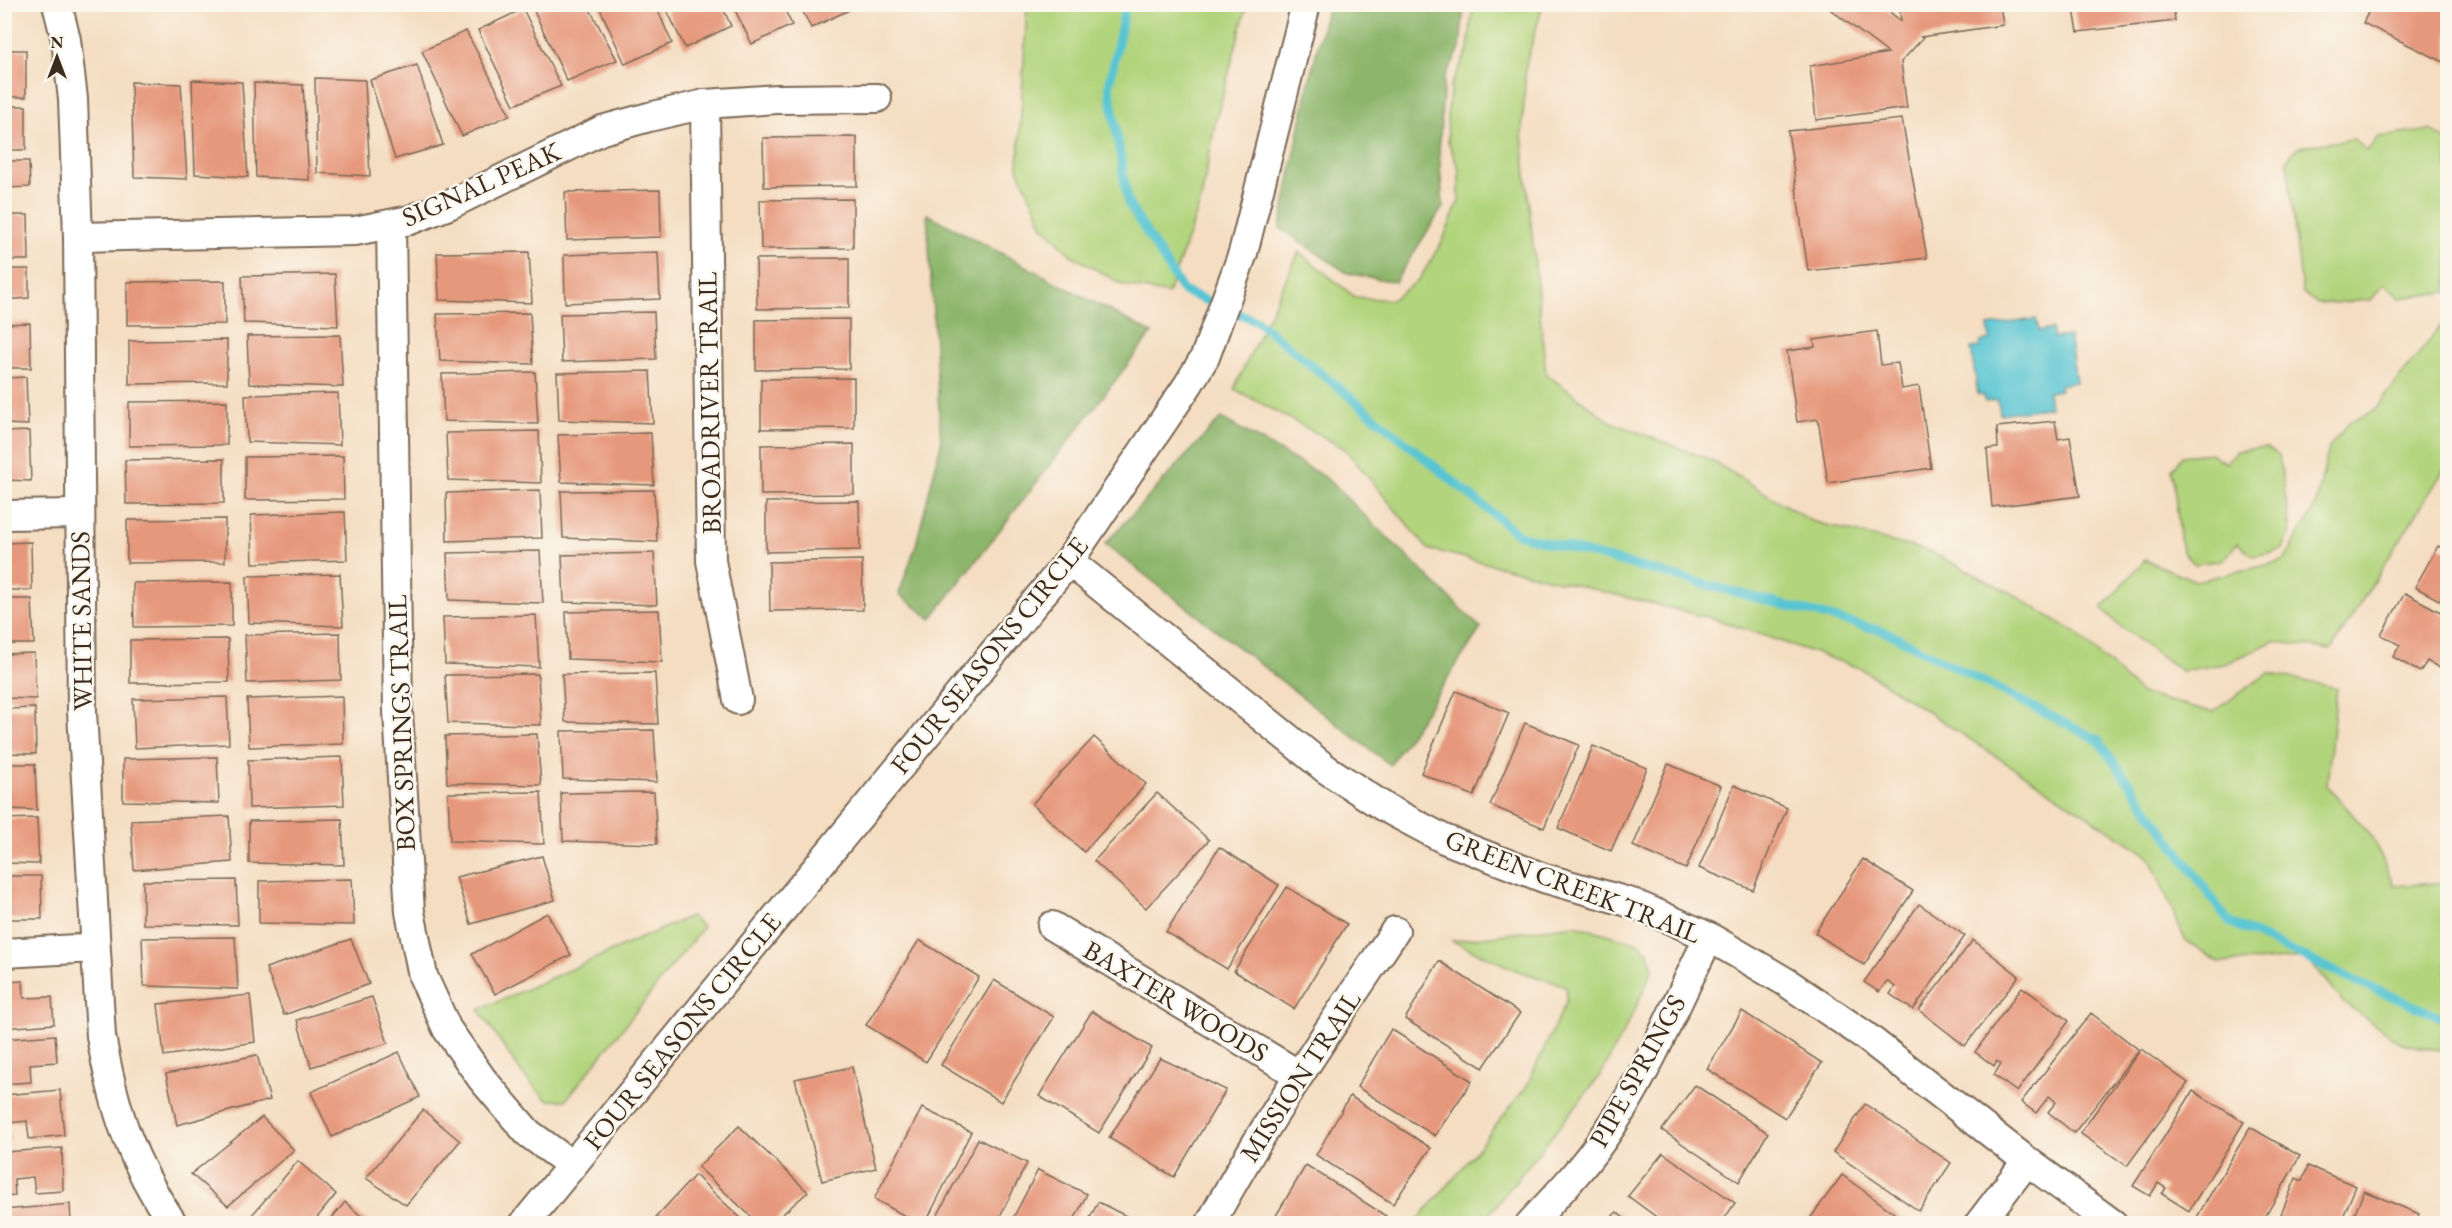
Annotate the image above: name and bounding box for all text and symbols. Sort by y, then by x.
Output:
north arrow [27,27,87,87]
text: N [51,32,64,53]
street label: SIGNAL PEAK [396,133,566,235]
street label: BROADRIVER TRAIL [689,271,729,535]
street label: FOUR SEASONS CIRCLE [882,529,1096,781]
street label: WHITE SANDS [62,531,100,711]
street label: BOX SPRINGS TRAIL [379,594,423,852]
street label: GREEN CREEK TRAIL [1440,821,1706,951]
street label: FOUR SEASONS CIRCLE [575,905,789,1157]
street label: BAXTER WOODS [1077,932,1275,1070]
street label: MISSION TRAIL [1232,984,1369,1168]
street label: PIPE SPRINGS [1581,989,1693,1153]

